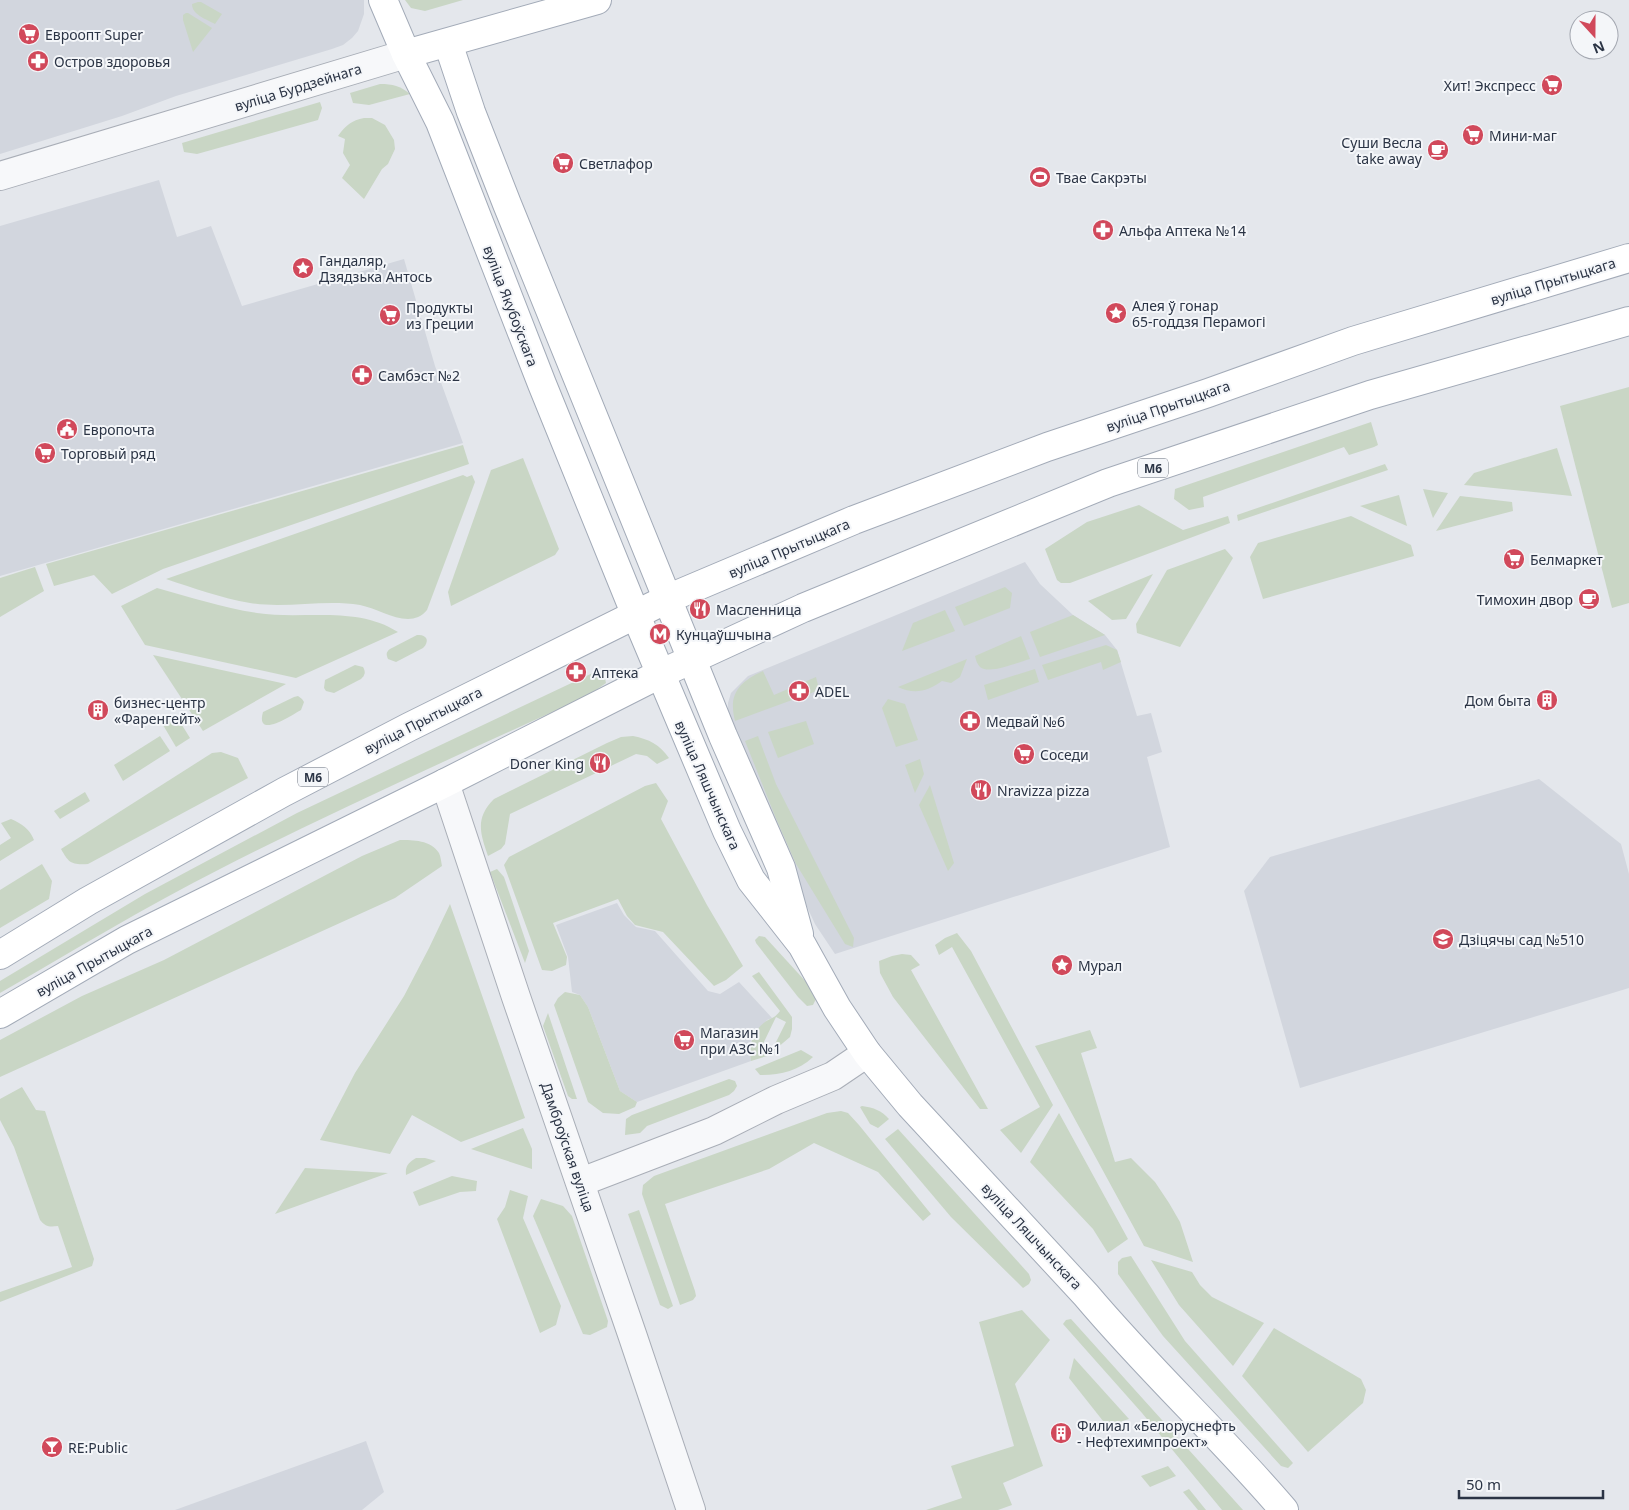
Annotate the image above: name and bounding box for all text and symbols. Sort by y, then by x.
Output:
north arrow [1569,10,1619,60]
supermarket icon: Евроопт Super [17,22,41,46]
place label: Евроопт Super [45,25,143,44]
text: N [1590,37,1608,59]
pharmacy icon: Остров здоровья [26,49,50,73]
place label: Остров здоровья [54,52,170,71]
street label: вуліца Бурдзейнага [232,59,364,115]
supermarket icon: Хит! Экспресс [1540,73,1564,97]
place label: Хит! Экспресс [1444,76,1536,95]
supermarket icon: Мини-маг [1461,123,1485,147]
place label: Мини-маг [1489,126,1557,145]
place label: Суши Весла take away [1341,133,1423,168]
cafe icon: Суши Весла take away [1426,138,1450,162]
supermarket icon: Светлафор [551,151,575,175]
place label: Светлафор [579,154,653,173]
sports icon: Твае Сакрэты [1028,165,1052,189]
place label: Твае Сакрэты [1056,168,1147,187]
pharmacy icon: Альфа Аптека №14 [1091,218,1115,242]
place label: Альфа Аптека №14 [1119,221,1246,240]
street label: вуліца Якубоўскага [479,243,543,369]
place label: Гандаляр, Дзядзька Антось [319,251,432,286]
street label: вуліца Прытыцкага [1488,253,1618,309]
place icon: Гандаляр, Дзядзька Антось [291,256,315,280]
place label: Алея ў гонар 65-годдзя Перамогі [1132,296,1266,331]
place label: Продукты из Греции [406,298,474,333]
place icon: Алея ў гонар 65-годдзя Перамогі [1104,301,1128,325]
supermarket icon: Продукты из Греции [378,303,402,327]
pharmacy icon: Самбэст №2 [350,363,374,387]
place label: Самбэст №2 [378,366,460,385]
street label: вуліца Прытыцкага [1103,376,1233,436]
public building icon: Европочта [55,417,79,441]
place label: Европочта [83,420,155,439]
supermarket icon: Торговый ряд [33,441,57,465]
place label: Торговый ряд [61,444,156,463]
road number: М6 [1138,458,1168,478]
street label: вуліца Прытыцкага [725,514,853,582]
supermarket icon: Белмаркет [1502,547,1526,571]
place label: Белмаркет [1530,550,1603,569]
cafe icon: Тимохин двор [1577,587,1601,611]
place label: Тимохин двор [1477,590,1573,609]
restaurant icon: Масленница [688,597,712,621]
place label: Масленница [716,600,802,619]
metro station icon: Кунцаўшчына [648,622,672,646]
place label: Кунцаўшчына [676,625,771,644]
pharmacy icon: Аптека [564,660,588,684]
place label: Аптека [592,663,638,682]
pharmacy icon: ADEL [787,679,811,703]
street label: вуліца Прытыцкага [361,682,485,758]
place label: ADEL [815,682,849,701]
building icon: Дом быта [1535,688,1559,712]
place label: Дом быта [1465,691,1531,710]
place label: бизнес-центр «Фаренгейт» [114,693,206,728]
building icon: бизнес-центр «Фаренгейт» [86,698,110,722]
pharmacy icon: Медвай №6 [958,709,982,733]
place label: Медвай №6 [986,712,1065,731]
street label: вуліца Ляшчынскага [671,717,745,853]
supermarket icon: Соседи [1012,742,1036,766]
place label: Соседи [1040,745,1089,764]
restaurant icon: Doner King [588,751,612,775]
place label: Doner King [510,754,584,773]
road number: М6 [298,768,328,786]
restaurant icon: Nravizza pizza [969,778,993,802]
place label: Nravizza pizza [997,781,1090,800]
street label: вуліца Прытыцкага [33,921,155,1001]
school or university icon: Дзіцячы сад №510 [1431,927,1455,951]
place label: Дзіцячы сад №510 [1459,930,1584,949]
place icon: Мурал [1050,953,1074,977]
place label: Мурал [1078,956,1122,975]
place label: Магазин при АЗС №1 [700,1023,781,1058]
supermarket icon: Магазин при АЗС №1 [672,1028,696,1052]
street label: Дамброўская вуліца [537,1080,599,1214]
street label: вуліца Ляшчынскага [977,1178,1087,1294]
place label: Филиал «Белоруснефть - Нефтехимпроект» [1077,1416,1236,1451]
building icon: Филиал «Белоруснефть - Нефтехимпроект» [1049,1421,1073,1445]
bar icon: RE:Public [40,1435,64,1459]
place label: RE:Public [68,1438,128,1457]
scale bar [1459,1468,1603,1500]
text: 50 m [1466,1474,1501,1494]

